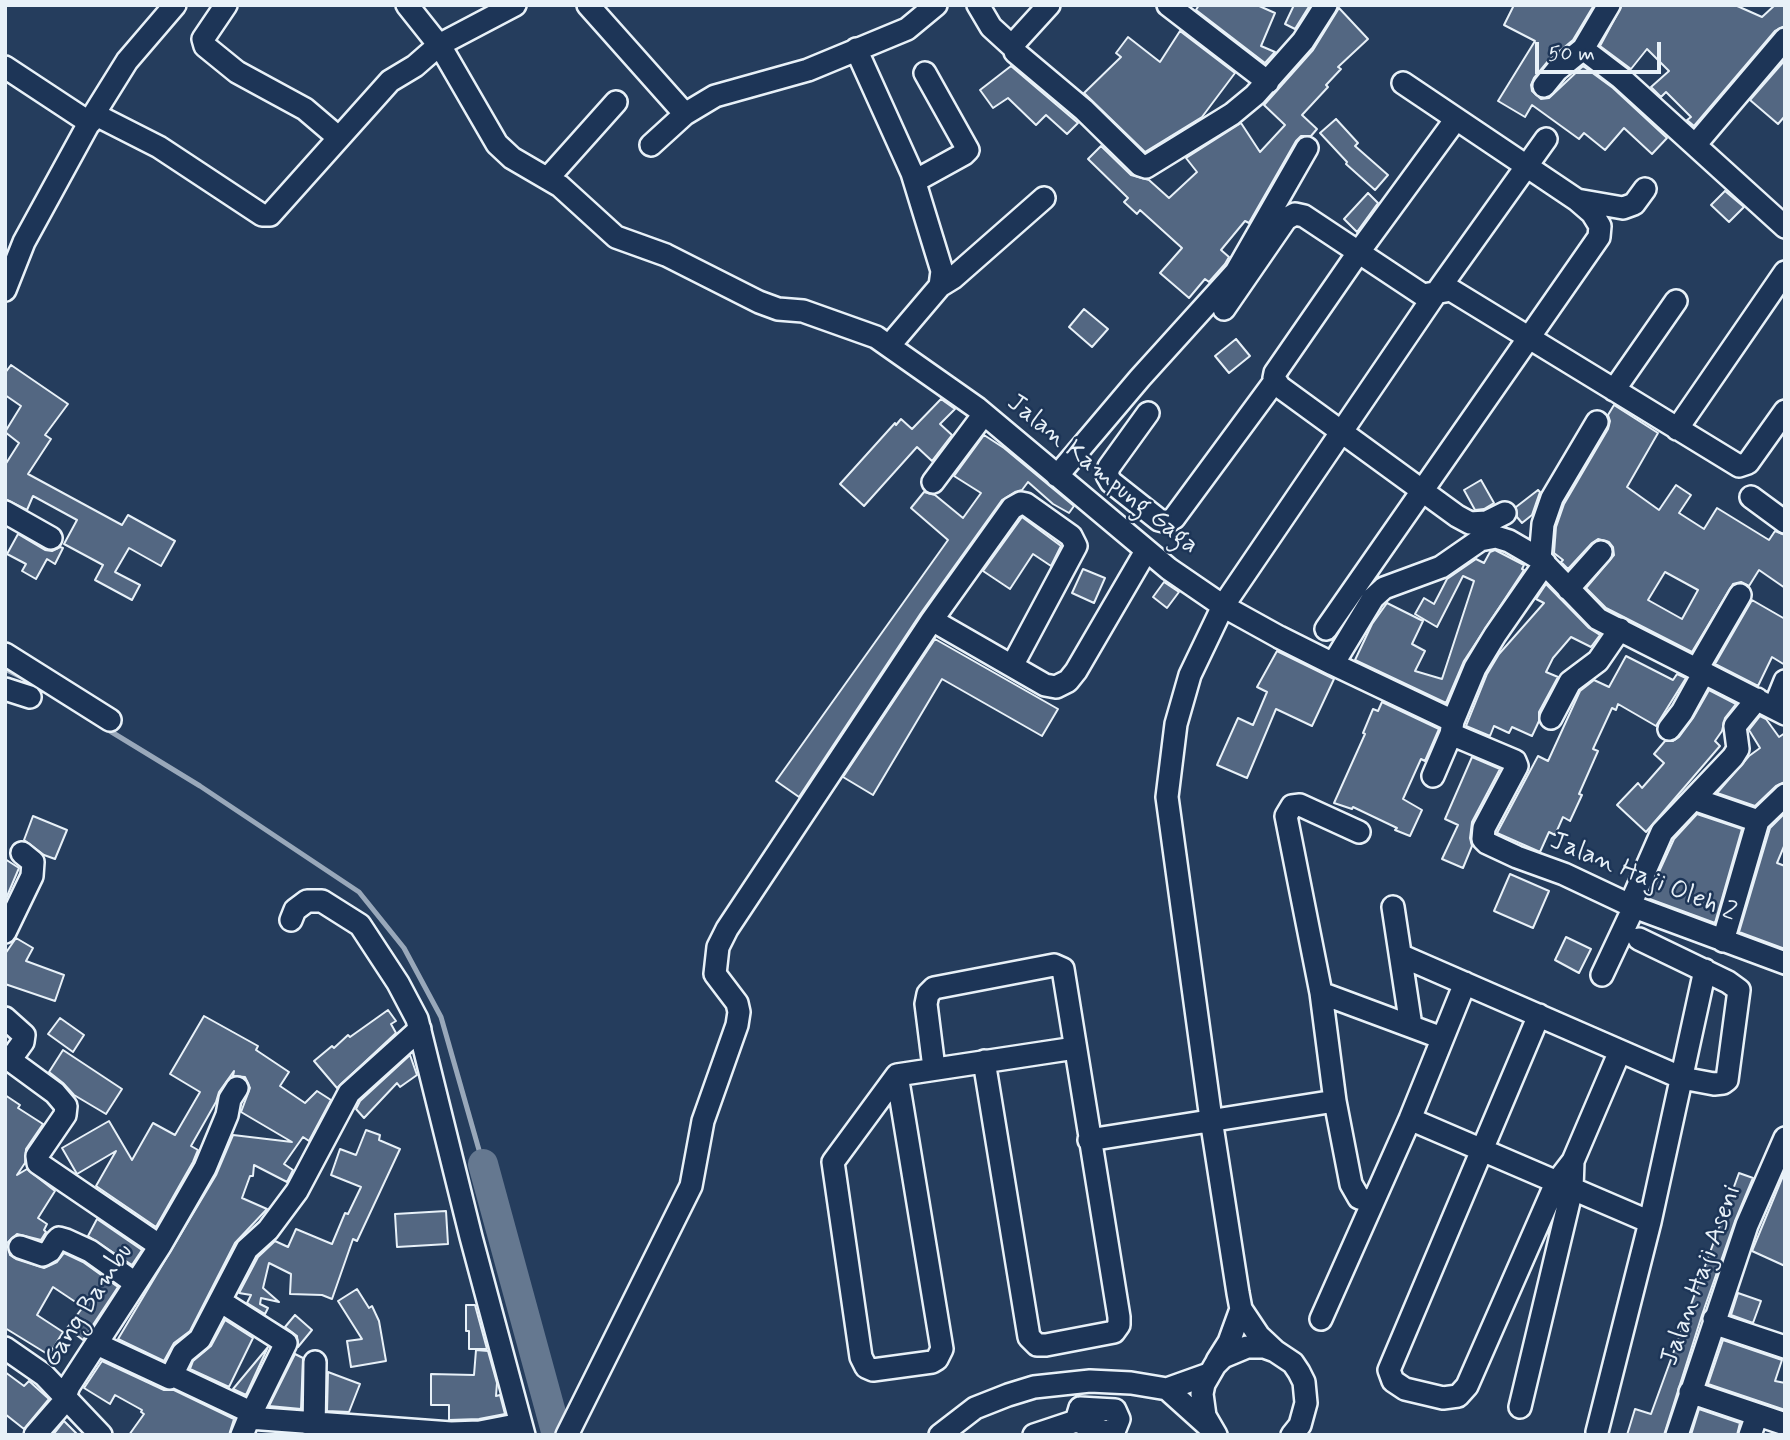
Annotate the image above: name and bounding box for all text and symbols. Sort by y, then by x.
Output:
scale bar [1538,28,1664,72]
text: 50 m [1548,40,1595,68]
street label: Jalan Kampung Gaga [1000,388,1204,562]
street label: Jalan Haji Oleh 2 [1545,826,1741,930]
street label: Jalan Haji Aseni [1655,1182,1749,1370]
street label: Gang Bambu [37,1238,141,1374]

